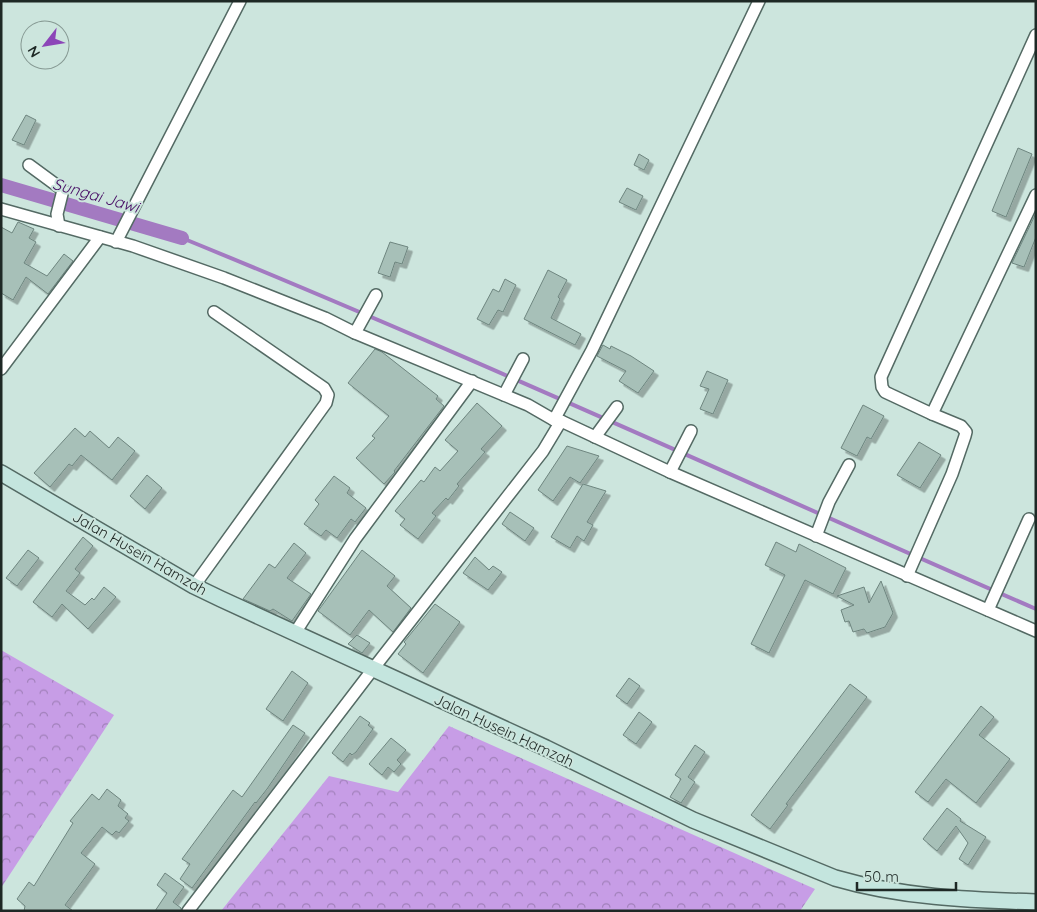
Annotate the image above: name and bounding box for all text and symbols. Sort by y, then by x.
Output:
north arrow [20,20,70,70]
text: N [23,43,44,61]
water label: Sungai Jawi [50,173,143,217]
street label: Jalan Husein Hamzah [69,507,211,599]
street label: Jalan Husein Hamzah [431,689,577,771]
scale bar [857,860,956,892]
text: 50 m [864,867,899,886]

